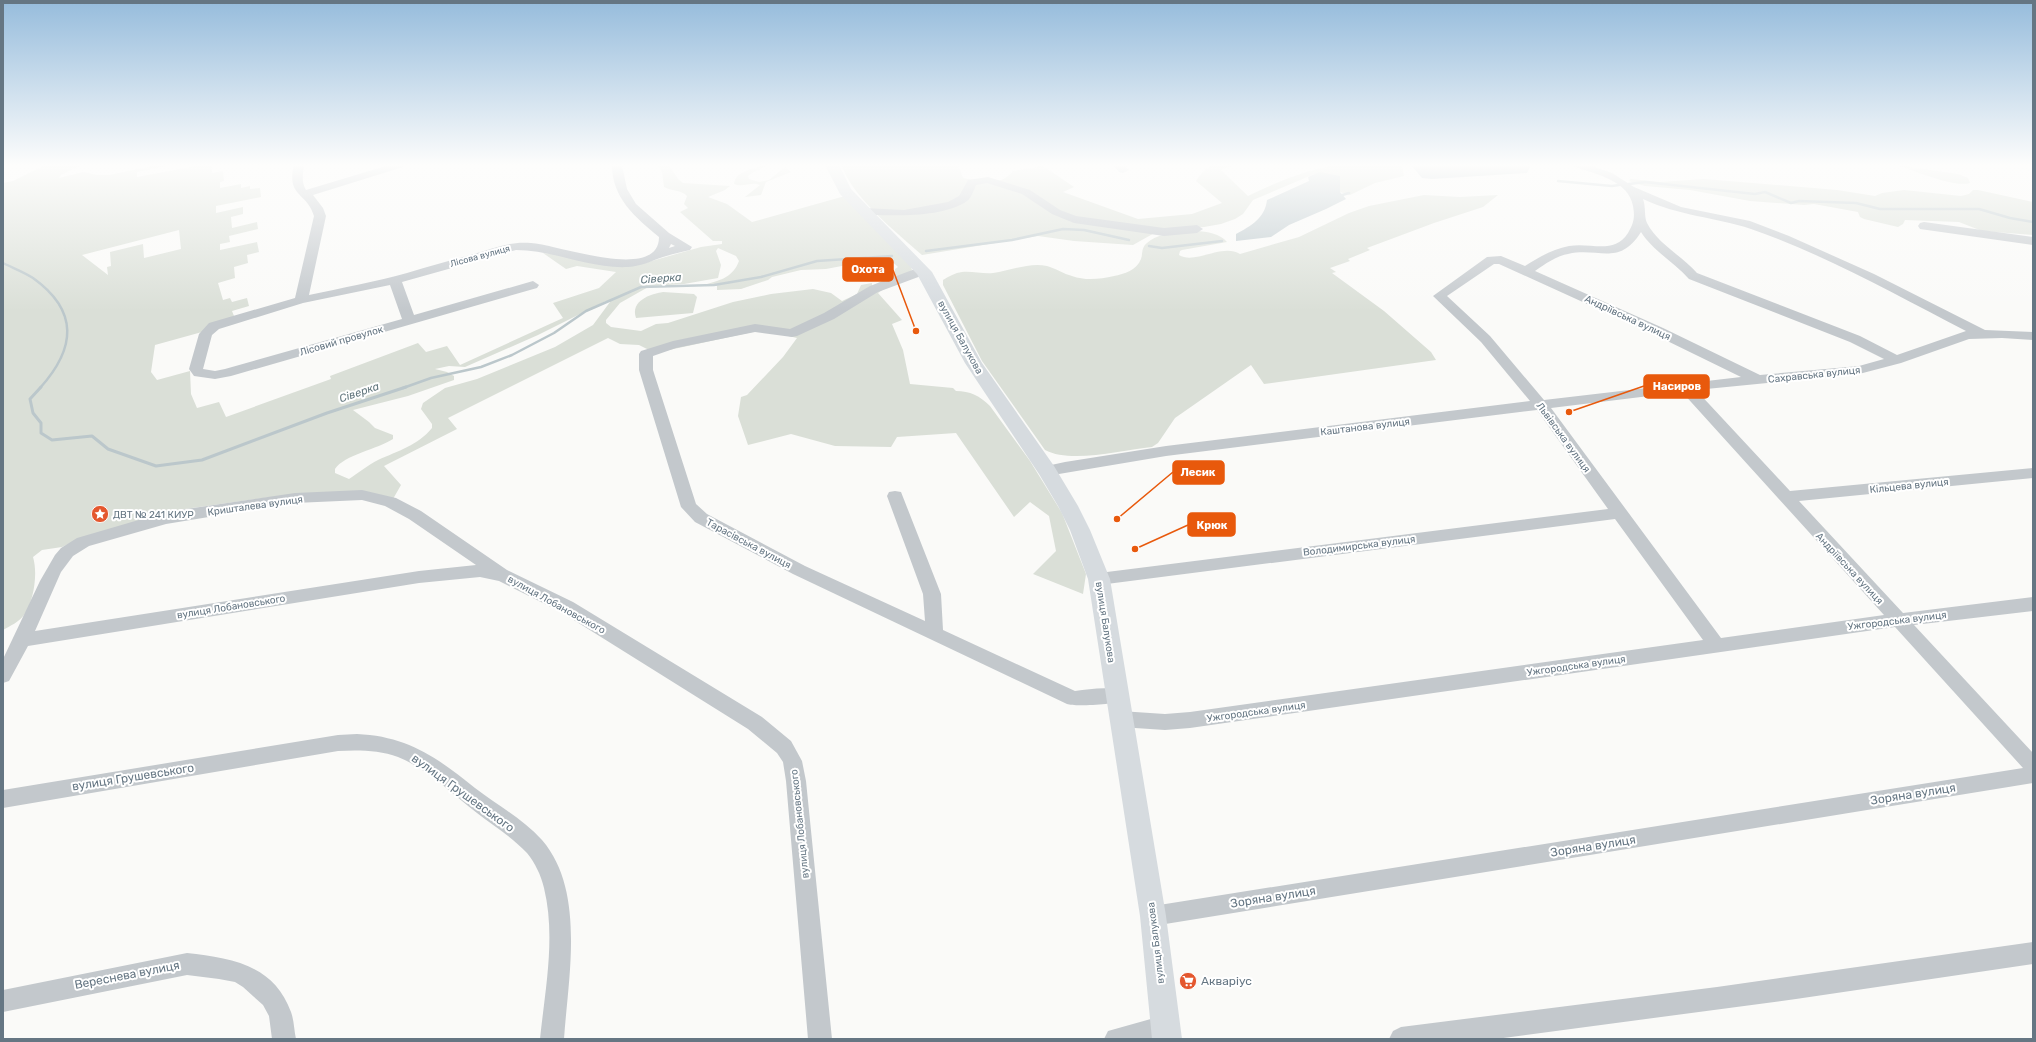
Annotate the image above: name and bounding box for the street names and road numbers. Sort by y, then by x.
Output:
street label: Лісова вулиця [449,243,511,269]
street label: Андріївська вулиця [1583,293,1672,343]
street label: вулиця Балукова [935,299,985,376]
street label: Лісовий провулок [298,323,385,359]
street label: Сахравська вулиця [1767,364,1861,386]
street label: Львівська вулиця [1534,400,1593,475]
street label: Каштанова вулиця [1320,416,1411,438]
street label: Кільцева вулиця [1869,476,1949,496]
street label: Кришталева вулиця [207,493,304,519]
street label: Тарасівська вулиця [704,516,793,571]
street label: Андріївська вулиця [1813,530,1885,607]
street label: Володимирська вулиця [1302,533,1416,559]
street label: вулиця Лобановського [506,573,608,637]
street label: вулиця Балукова [1093,581,1117,664]
street label: вулиця Лобановського [176,592,286,621]
street label: Ужгородська вулиця [1847,609,1947,633]
street label: Ужгородська вулиця [1526,653,1626,679]
street label: Ужгородська вулиця [1206,699,1306,725]
street label: вулиця Грушевського [409,751,517,835]
street label: вулиця Грушевського [71,760,195,794]
street label: вулиця Лобановського [788,768,812,879]
street label: Зоряна вулиця [1869,780,1957,808]
street label: Зоряна вулиця [1549,832,1637,860]
street label: Зоряна вулиця [1229,883,1317,911]
street label: вулиця Балукова [1145,901,1167,984]
street label: Вереснева вулиця [73,958,181,992]

